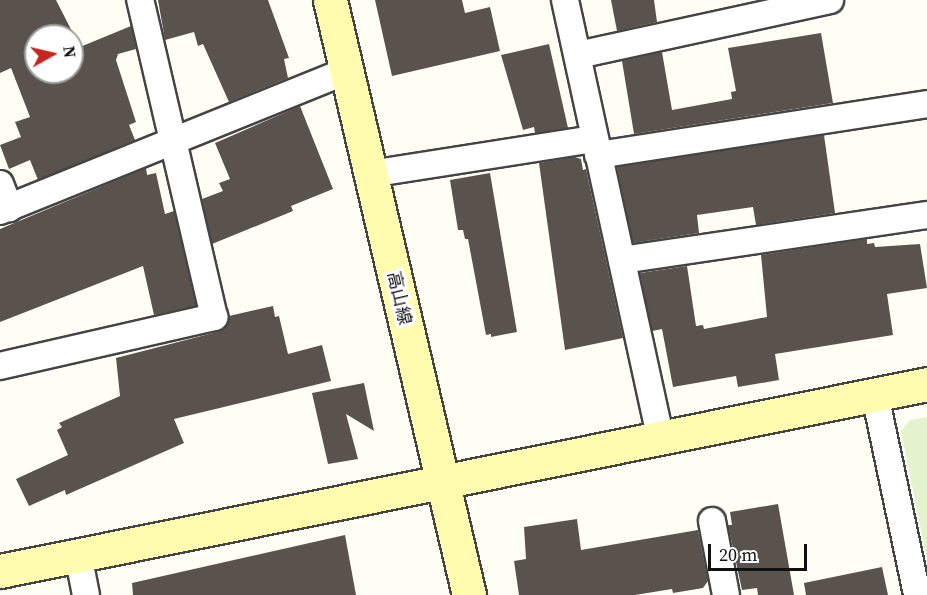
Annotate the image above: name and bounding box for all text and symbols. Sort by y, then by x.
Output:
north arrow [24,24,84,84]
text: N [58,44,82,59]
street label: 高山線 [382,269,416,327]
scale bar [711,532,810,570]
text: 20 m [719,542,757,567]

